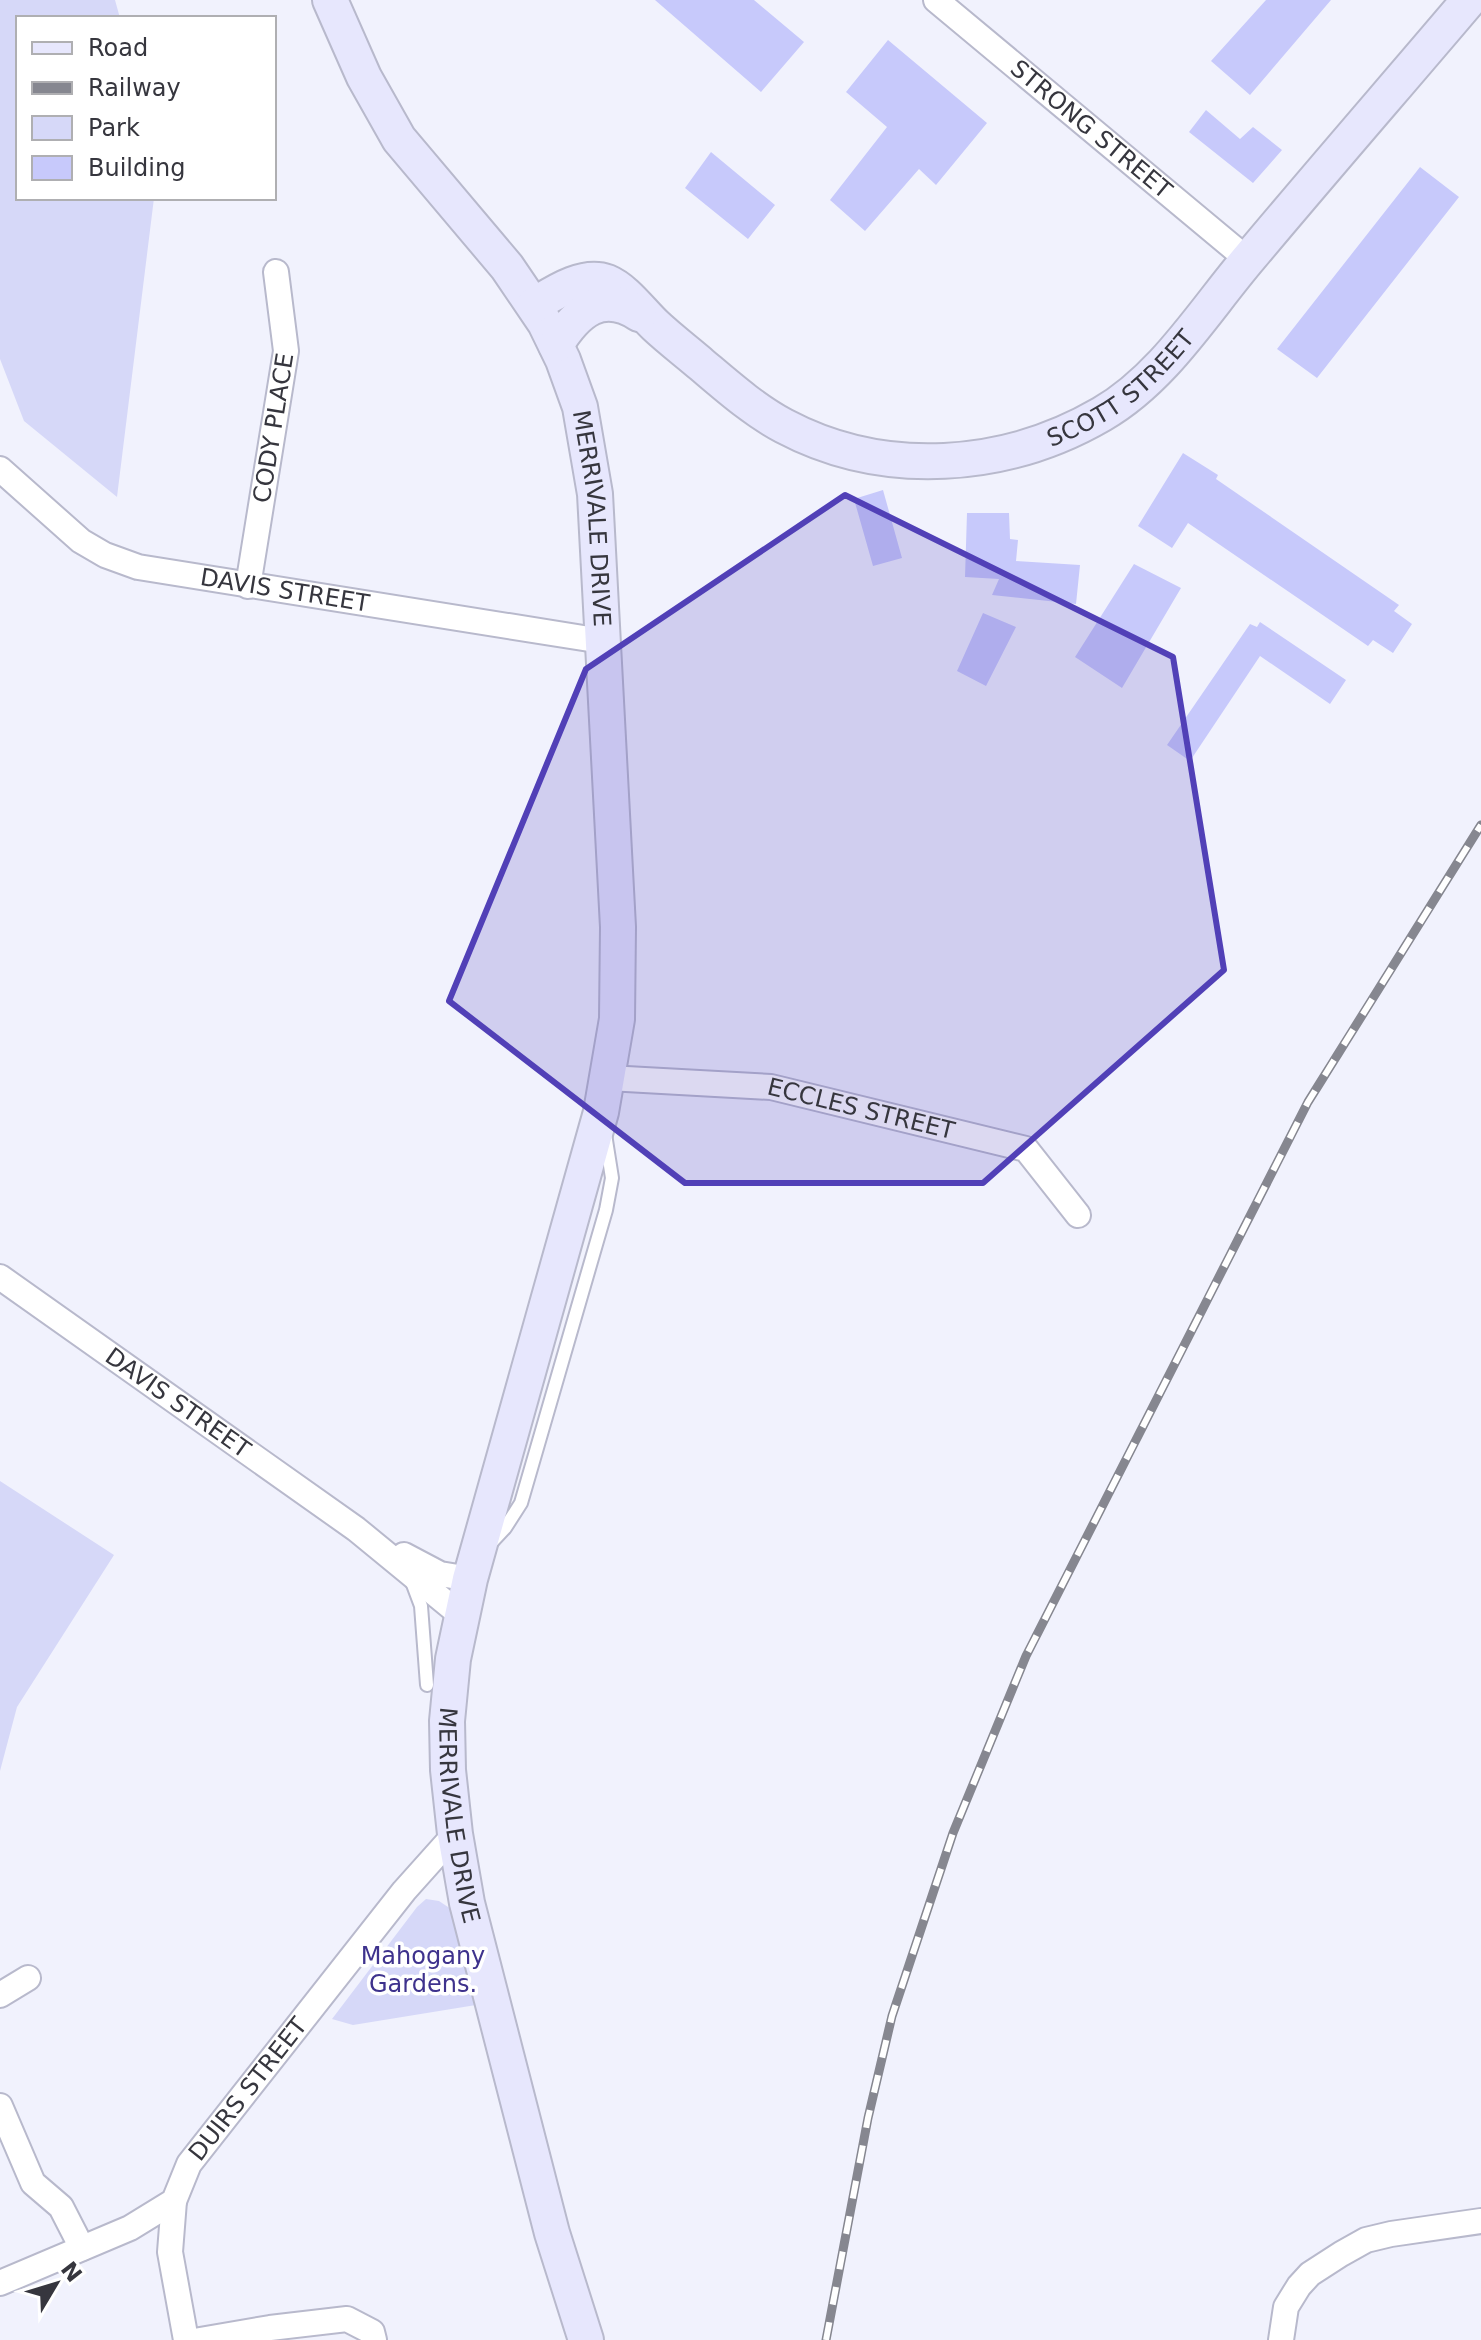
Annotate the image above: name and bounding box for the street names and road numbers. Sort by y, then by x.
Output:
street label: STRONG STREET [1005,54,1178,205]
street label: SCOTT STREET [1043,324,1200,453]
street label: CODY PLACE [248,351,299,505]
street label: MERRIVALE DRIVE [567,408,616,627]
street label: DAVIS STREET [198,563,372,618]
street label: ECCLES STREET [765,1073,958,1145]
street label: DAVIS STREET [100,1342,256,1464]
street label: MERRIVALE DRIVE [432,1706,486,1926]
street label: DUIRS STREET [183,2012,313,2166]

